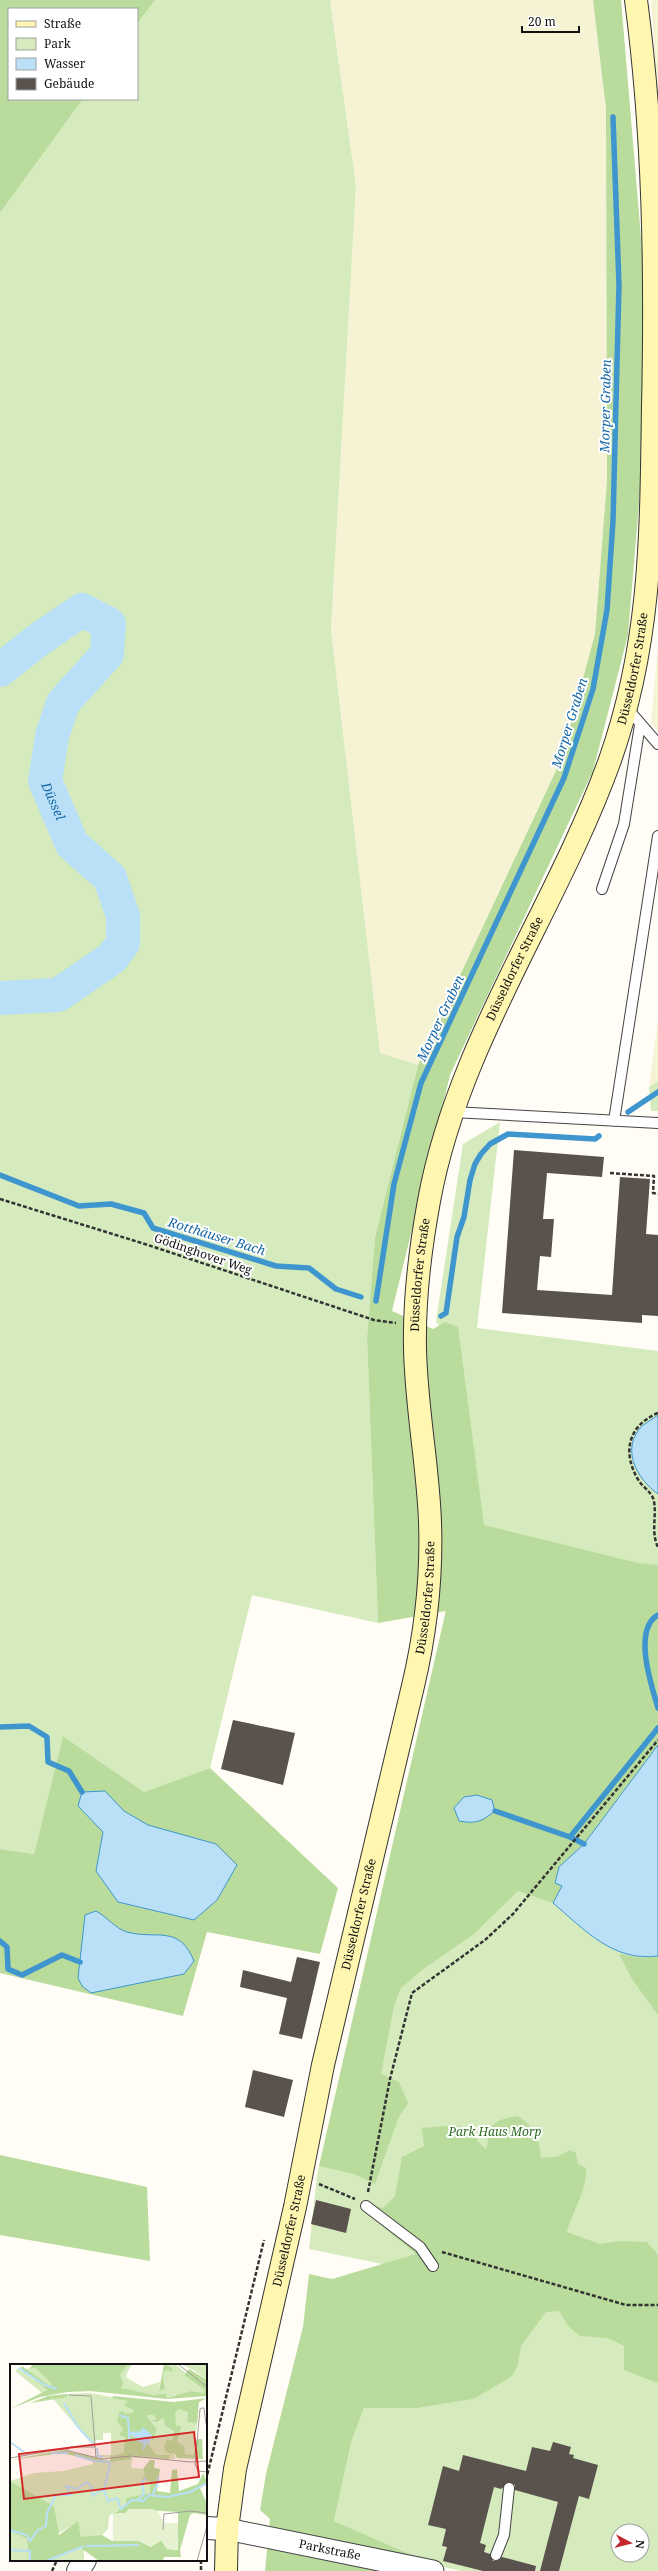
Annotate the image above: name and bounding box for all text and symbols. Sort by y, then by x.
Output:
legend [8,8,138,100]
scale bar [522,8,579,34]
text: 20 m [528,13,556,30]
text: Straße [44,15,81,32]
text: Park [44,35,72,52]
text: Wasser [44,55,86,72]
text: Gebäude [44,75,95,92]
water label: Morper Graben [595,359,615,454]
street label: Düsseldorfer Straße [613,611,652,727]
water label: Morper Graben [546,676,591,771]
water label: Düssel [37,778,70,823]
street label: Düsseldorfer Straße [482,913,547,1023]
water label: Morper Graben [412,972,468,1065]
water label: Rotthäuser Bach [165,1212,268,1259]
street label: Düsseldorfer Straße [406,1217,434,1332]
street label: Gödinghover Weg [152,1229,255,1278]
street label: Düsseldorfer Straße [411,1541,438,1656]
street label: Düsseldorfer Straße [337,1857,380,1972]
park label: Park Haus Morp [448,2123,542,2140]
street label: Düsseldorfer Straße [268,2173,309,2288]
inset map [10,2364,207,2561]
north arrow [610,2523,650,2563]
street label: Parkstraße [298,2535,362,2564]
text: N [632,2539,648,2550]

